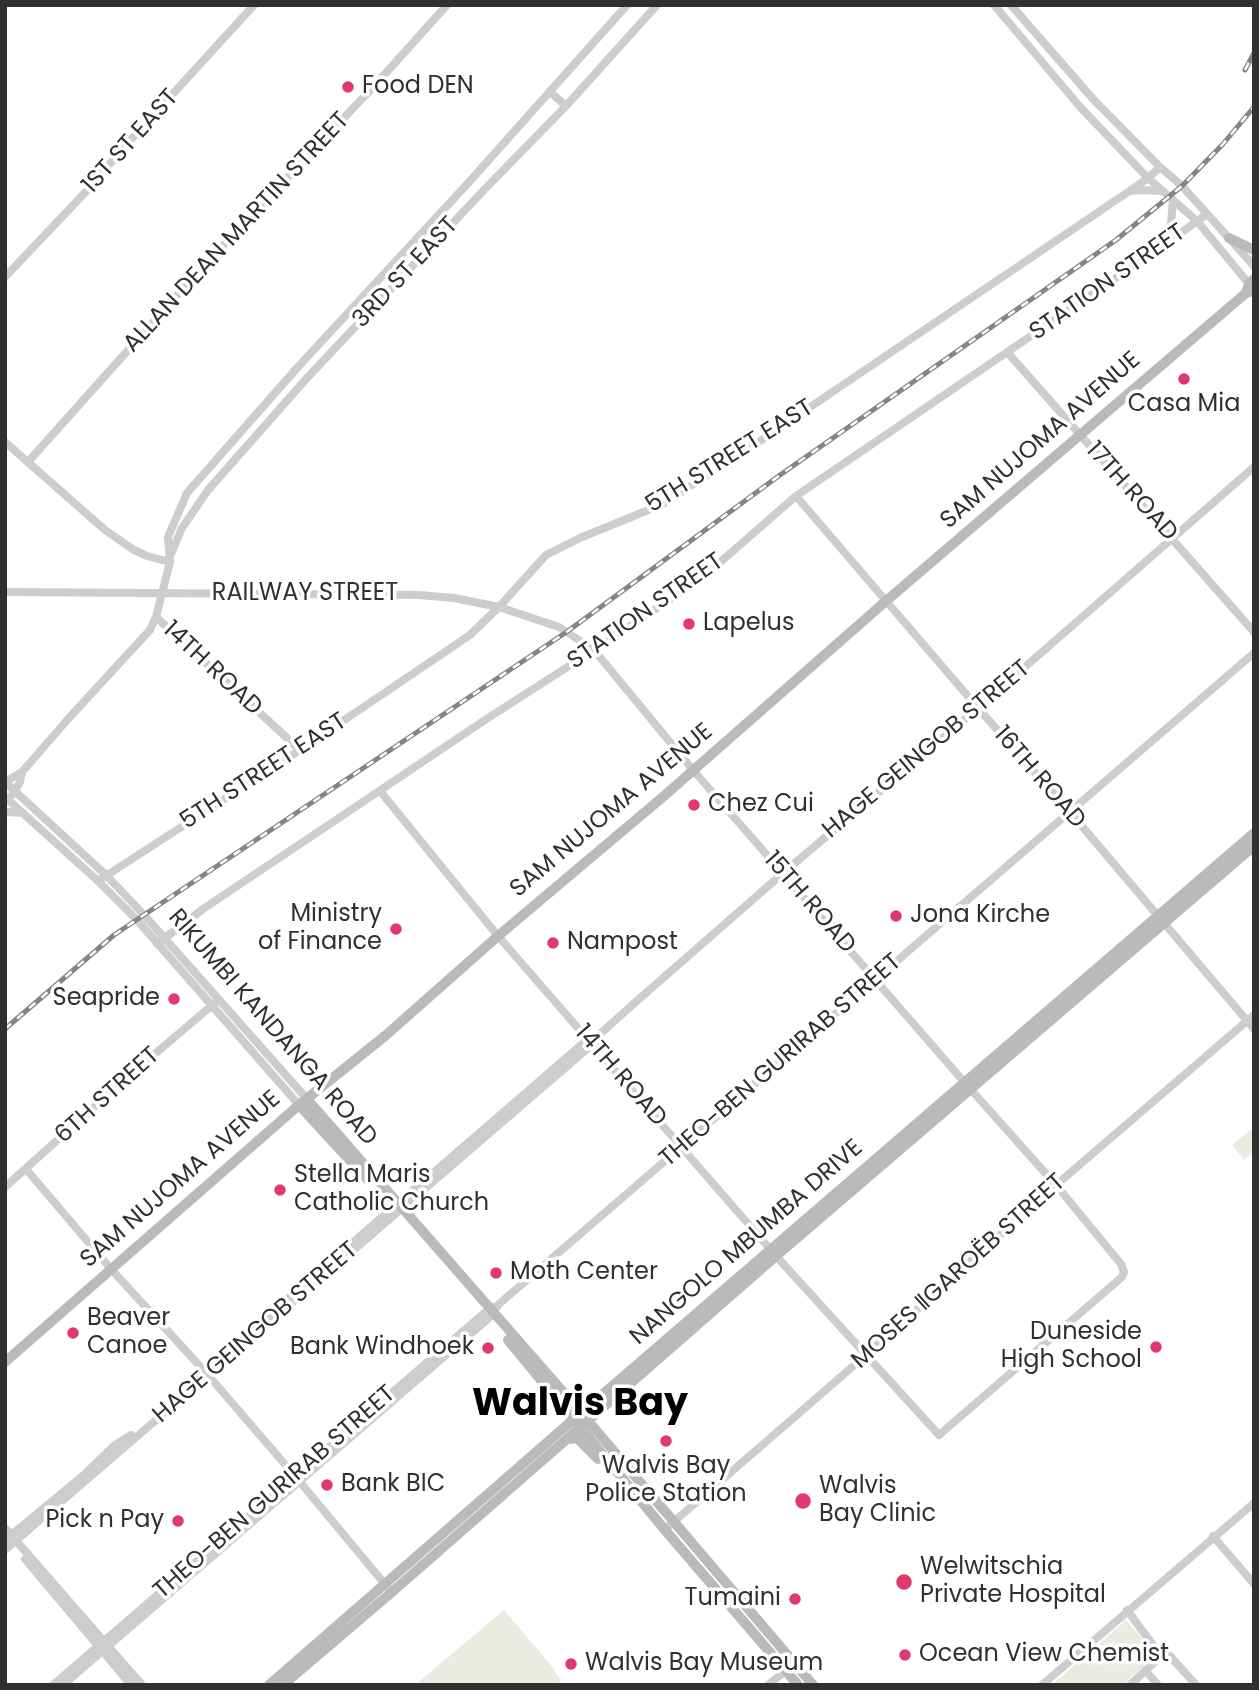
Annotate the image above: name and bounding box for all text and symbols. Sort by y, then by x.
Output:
place label: Food DEN [362,73,474,101]
marker: Food DEN [340,79,356,95]
street label: 1ST ST EAST [77,84,185,200]
street label: ALLAN DEAN MARTIN STREET [118,107,356,359]
street label: 3RD ST EAST [347,212,465,334]
street label: STATION STREET [1025,219,1191,347]
street label: SAM NUJOMA AVENUE [935,346,1147,536]
marker: Casa Mia [1176,371,1192,387]
place label: Casa Mia [1128,391,1240,419]
street label: 5TH STREET EAST [641,394,819,520]
street label: 17TH ROAD [1079,437,1183,547]
street label: STATION STREET [563,548,729,676]
street label: RAILWAY STREET [212,580,398,608]
place label: Lapelus [703,610,794,638]
street label: 14TH ROAD [156,616,268,722]
marker: Lapelus [681,616,697,632]
street label: HAGE GEINGOB STREET [817,655,1037,845]
street label: 5TH STREET EAST [176,708,352,836]
street label: SAM NUJOMA AVENUE [505,718,719,904]
street label: 16TH ROAD [987,721,1091,835]
place label: Chez Cui [708,791,814,819]
marker: Chez Cui [686,797,702,813]
street label: 15TH ROAD [757,846,861,960]
place label: Ministry of Finance [258,901,382,957]
place label: Jona Kirche [910,902,1050,930]
street label: RIKUMBI KANDANGA ROAD [161,904,383,1152]
marker: Jona Kirche [888,908,904,924]
marker: Ministry of Finance [388,921,404,937]
place label: Nampost [567,929,678,957]
marker: Nampost [545,935,561,951]
street label: THEO-BEN GURIRAB STREET [654,948,908,1174]
place label: Seapride [53,985,160,1013]
marker: Seapride [166,991,182,1007]
street label: 14TH ROAD [568,1019,672,1133]
street label: 6TH STREET [50,1042,166,1150]
street label: SAM NUJOMA AVENUE [75,1085,287,1275]
street label: NANGOLO MBUMBA DRIVE [625,1134,869,1352]
place label: Stella Maris Catholic Church [294,1162,489,1218]
street label: MOSES ǁGAROËB STREET [846,1169,1072,1375]
marker: Stella Maris Catholic Church [272,1182,288,1198]
street label: HAGE GEINGOB STREET [148,1236,364,1430]
place label: Moth Center [510,1259,658,1287]
marker: Moth Center [488,1265,504,1281]
place label: Beaver Canoe [87,1305,170,1361]
place label: Duneside High School [1001,1319,1142,1375]
marker: Beaver Canoe [65,1325,81,1341]
place label: Bank Windhoek [290,1334,474,1362]
marker: Duneside High School [1148,1339,1164,1355]
marker: Bank Windhoek [480,1340,496,1356]
street label: THEO-BEN GURIRAB STREET [148,1380,402,1606]
district label: Walvis Bay [472,1382,688,1428]
marker: Walvis Bay Police Station [658,1433,674,1449]
place label: Walvis Bay Police Station [585,1453,747,1509]
place label: Bank BIC [341,1471,445,1499]
place label: Walvis Bay Clinic [819,1473,936,1529]
marker: Bank BIC [319,1477,335,1493]
marker: Walvis Bay Clinic [793,1491,813,1511]
place label: Pick n Pay [45,1507,164,1535]
marker: Pick n Pay [170,1513,186,1529]
place label: Welwitschia Private Hospital [920,1554,1106,1610]
marker: Welwitschia Private Hospital [894,1572,914,1592]
place label: Tumaini [685,1585,781,1613]
marker: Tumaini [787,1591,803,1607]
place label: Ocean View Chemist [919,1641,1169,1669]
marker: Ocean View Chemist [897,1647,913,1663]
place label: Walvis Bay Museum [585,1650,823,1678]
marker: Walvis Bay Museum [563,1656,579,1672]

